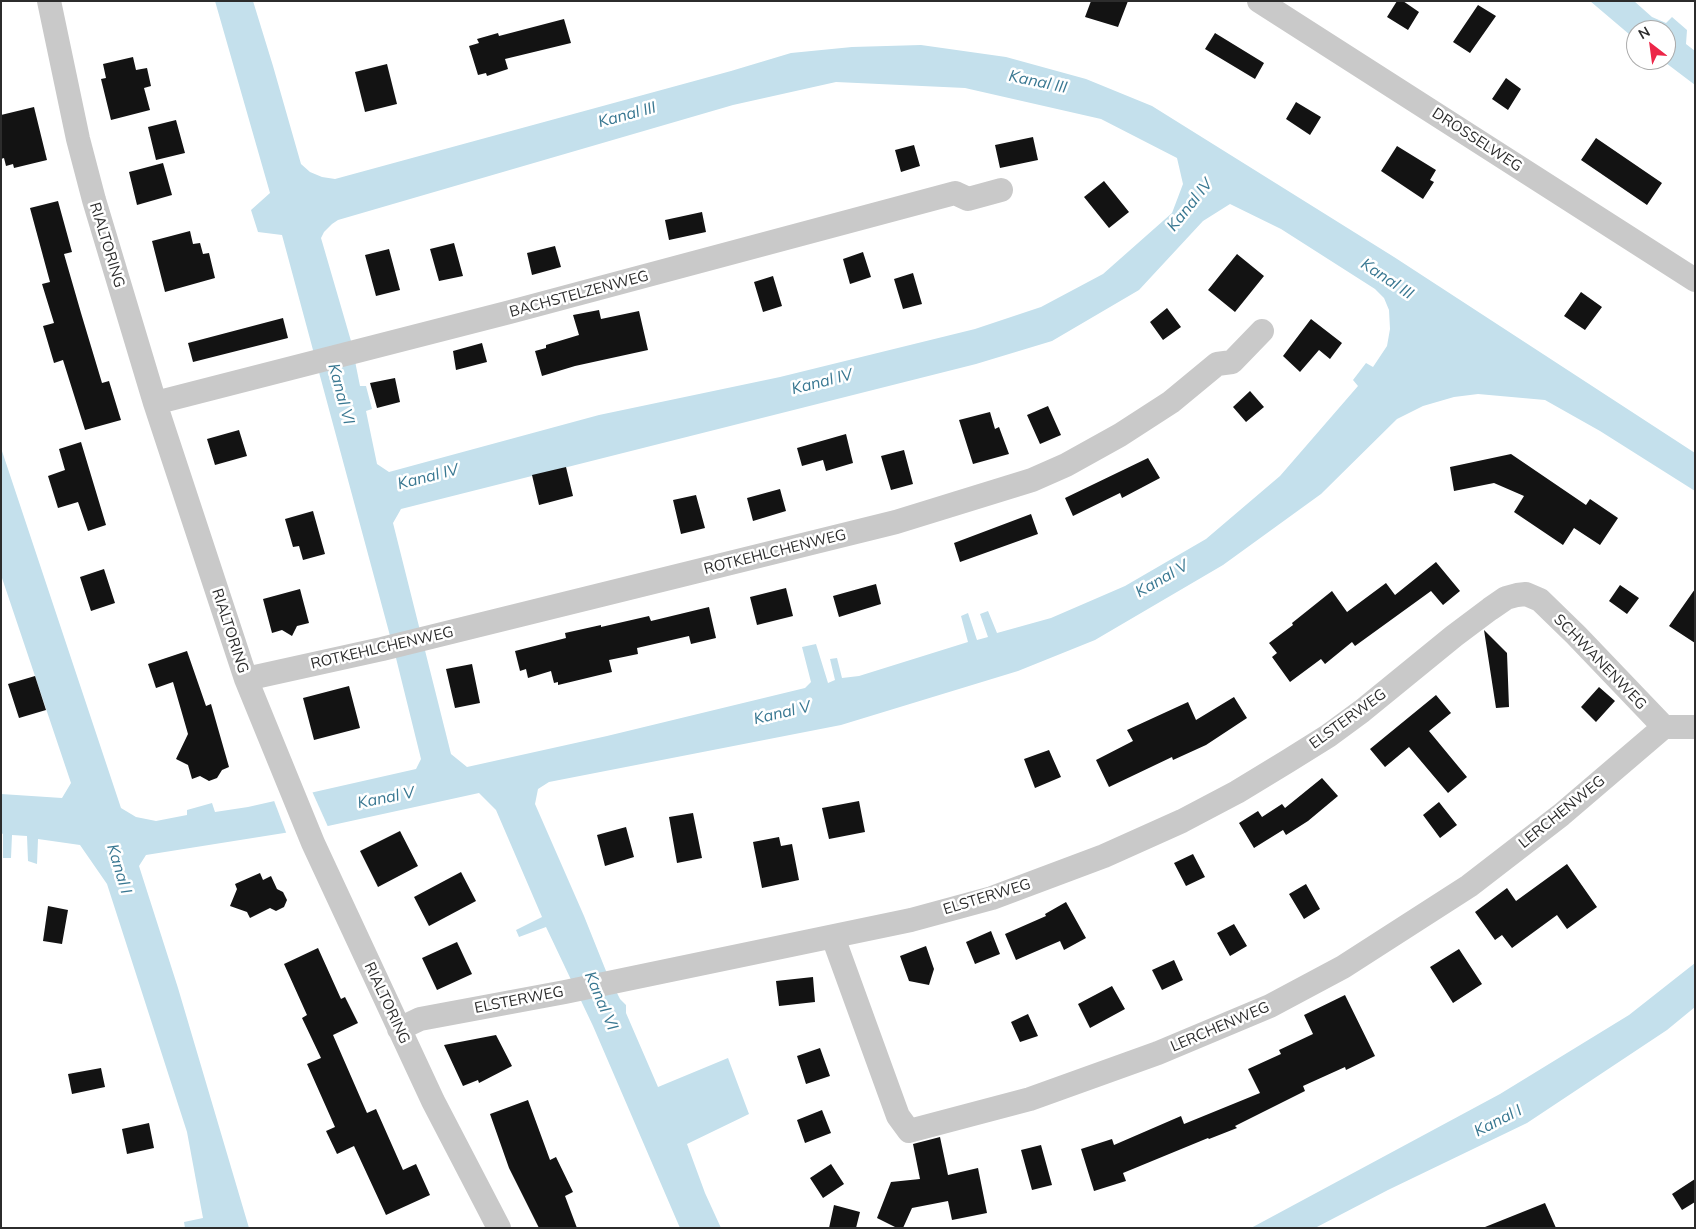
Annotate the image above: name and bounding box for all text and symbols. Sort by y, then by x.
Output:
north arrow [1626,20,1676,70]
text: N [1635,22,1653,43]
water label: Kanal III [1007,66,1069,98]
water label: Kanal III [596,98,658,132]
street label: DROSSELWEG [1429,104,1525,176]
water label: Kanal IV [1163,175,1217,235]
street label: RIALTORING [86,200,128,290]
water label: Kanal III [1357,255,1417,303]
street label: BACHSTELZENWEG [507,267,651,321]
water label: Kanal VI [324,362,358,426]
water label: Kanal IV [790,365,854,399]
water label: Kanal IV [396,460,460,494]
street label: ROTKEHLCHENWEG [702,526,848,578]
water label: Kanal V [1132,556,1192,602]
street label: RIALTORING [208,586,252,676]
street label: SCHWANENWEG [1550,611,1650,713]
street label: ROTKEHLCHENWEG [309,623,455,673]
street label: ELSTERWEG [1306,685,1390,753]
water label: Kanal V [752,697,812,729]
street label: LERCHENWEG [1515,772,1609,852]
water label: Kanal V [356,783,416,813]
water label: Kanal I [102,842,136,896]
street label: ELSTERWEG [941,875,1033,919]
street label: RIALTORING [360,959,414,1047]
water label: Kanal VI [580,969,622,1033]
street label: ELSTERWEG [473,983,565,1017]
street label: LERCHENWEG [1168,998,1272,1056]
water label: Kanal I [1471,1101,1525,1141]

